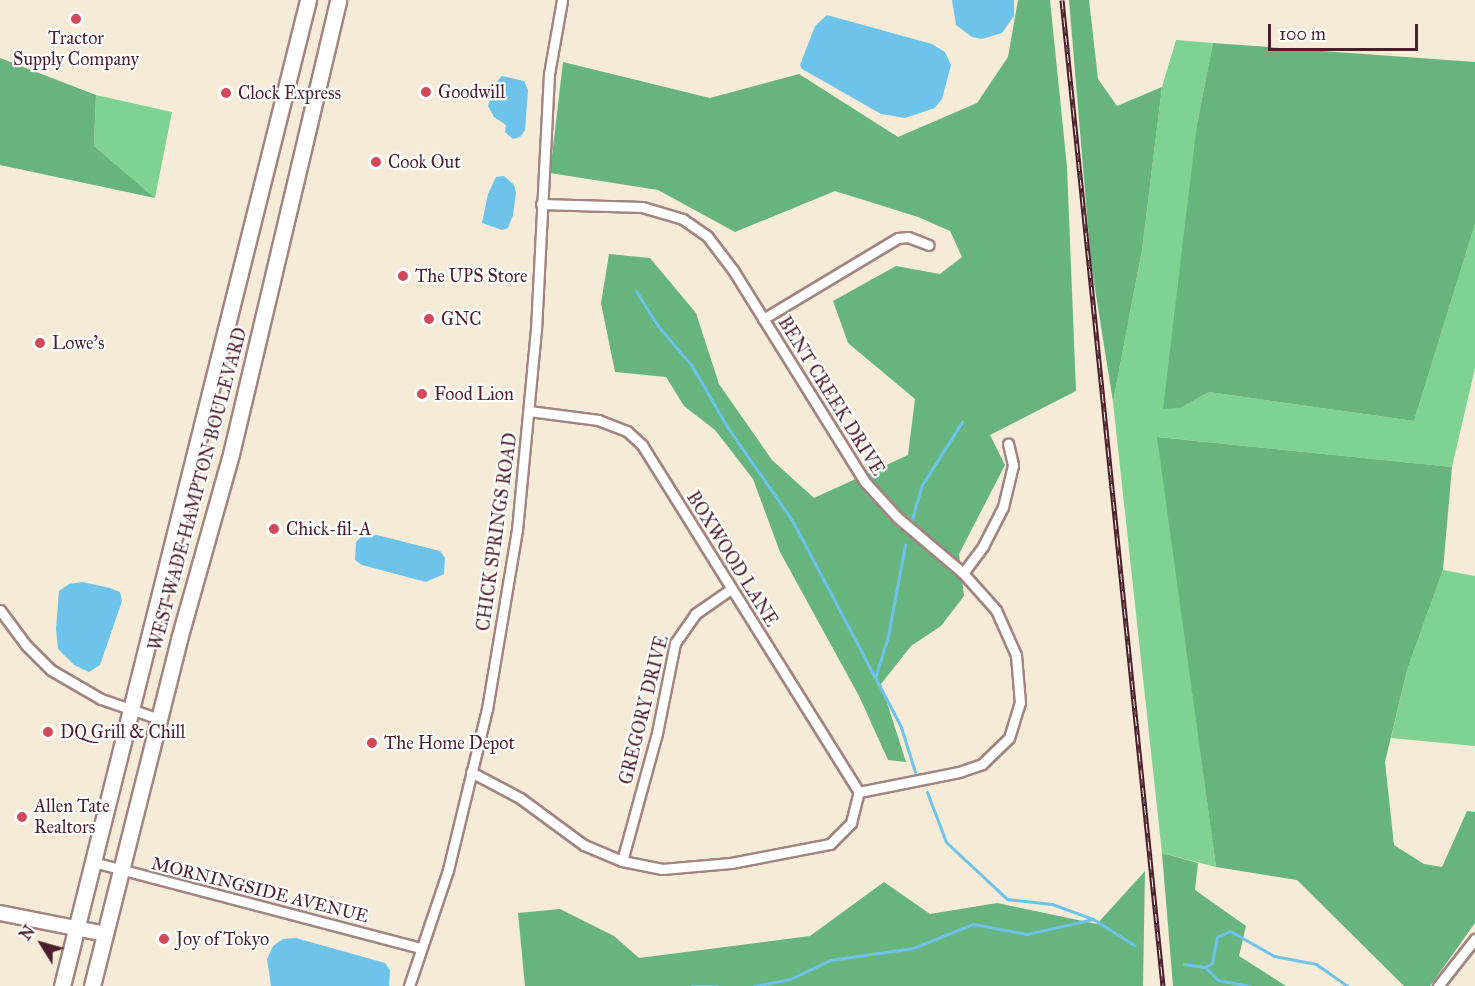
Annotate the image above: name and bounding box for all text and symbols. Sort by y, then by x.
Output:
marker: Tractor Supply Company [69,12,83,26]
scale bar [1271,12,1421,50]
text: 100 m [1279,23,1326,45]
place label: Tractor Supply Company [13,28,139,70]
place label: Goodwill [438,81,505,103]
place label: Clock Express [238,82,341,104]
marker: Goodwill [419,85,433,99]
marker: Clock Express [219,86,233,100]
place label: Cook Out [388,151,461,173]
marker: Cook Out [369,155,383,169]
place label: The UPS Store [415,265,527,287]
marker: The UPS Store [396,269,410,283]
place label: GNC [441,308,482,330]
marker: GNC [422,312,436,326]
street label: BENT CREEK DRIVE [773,313,889,479]
street label: WEST WADE HAMPTON BOULEVARD [144,325,252,653]
place label: Lowe's [52,332,104,354]
marker: Lowe's [33,336,47,350]
place label: Food Lion [434,383,514,405]
marker: Food Lion [415,387,429,401]
street label: CHICK SPRINGS ROAD [472,432,522,632]
street label: BOXWOOD LANE [682,487,782,631]
place label: Chick-fil-A [286,518,371,540]
marker: Chick-fil-A [267,522,281,536]
street label: GREGORY DRIVE [615,633,673,787]
place label: DQ Grill & Chill [60,721,185,743]
marker: DQ Grill & Chill [41,725,55,739]
place label: The Home Depot [384,732,515,754]
marker: The Home Depot [365,736,379,750]
place label: Allen Tate Realtors [34,796,110,838]
marker: Allen Tate Realtors [15,810,29,824]
street label: MORNINGSIDE AVENUE [149,853,371,927]
north arrow [12,914,72,974]
text: N [16,922,39,944]
place label: Joy of Tokyo [176,928,269,950]
marker: Joy of Tokyo [157,932,171,946]

